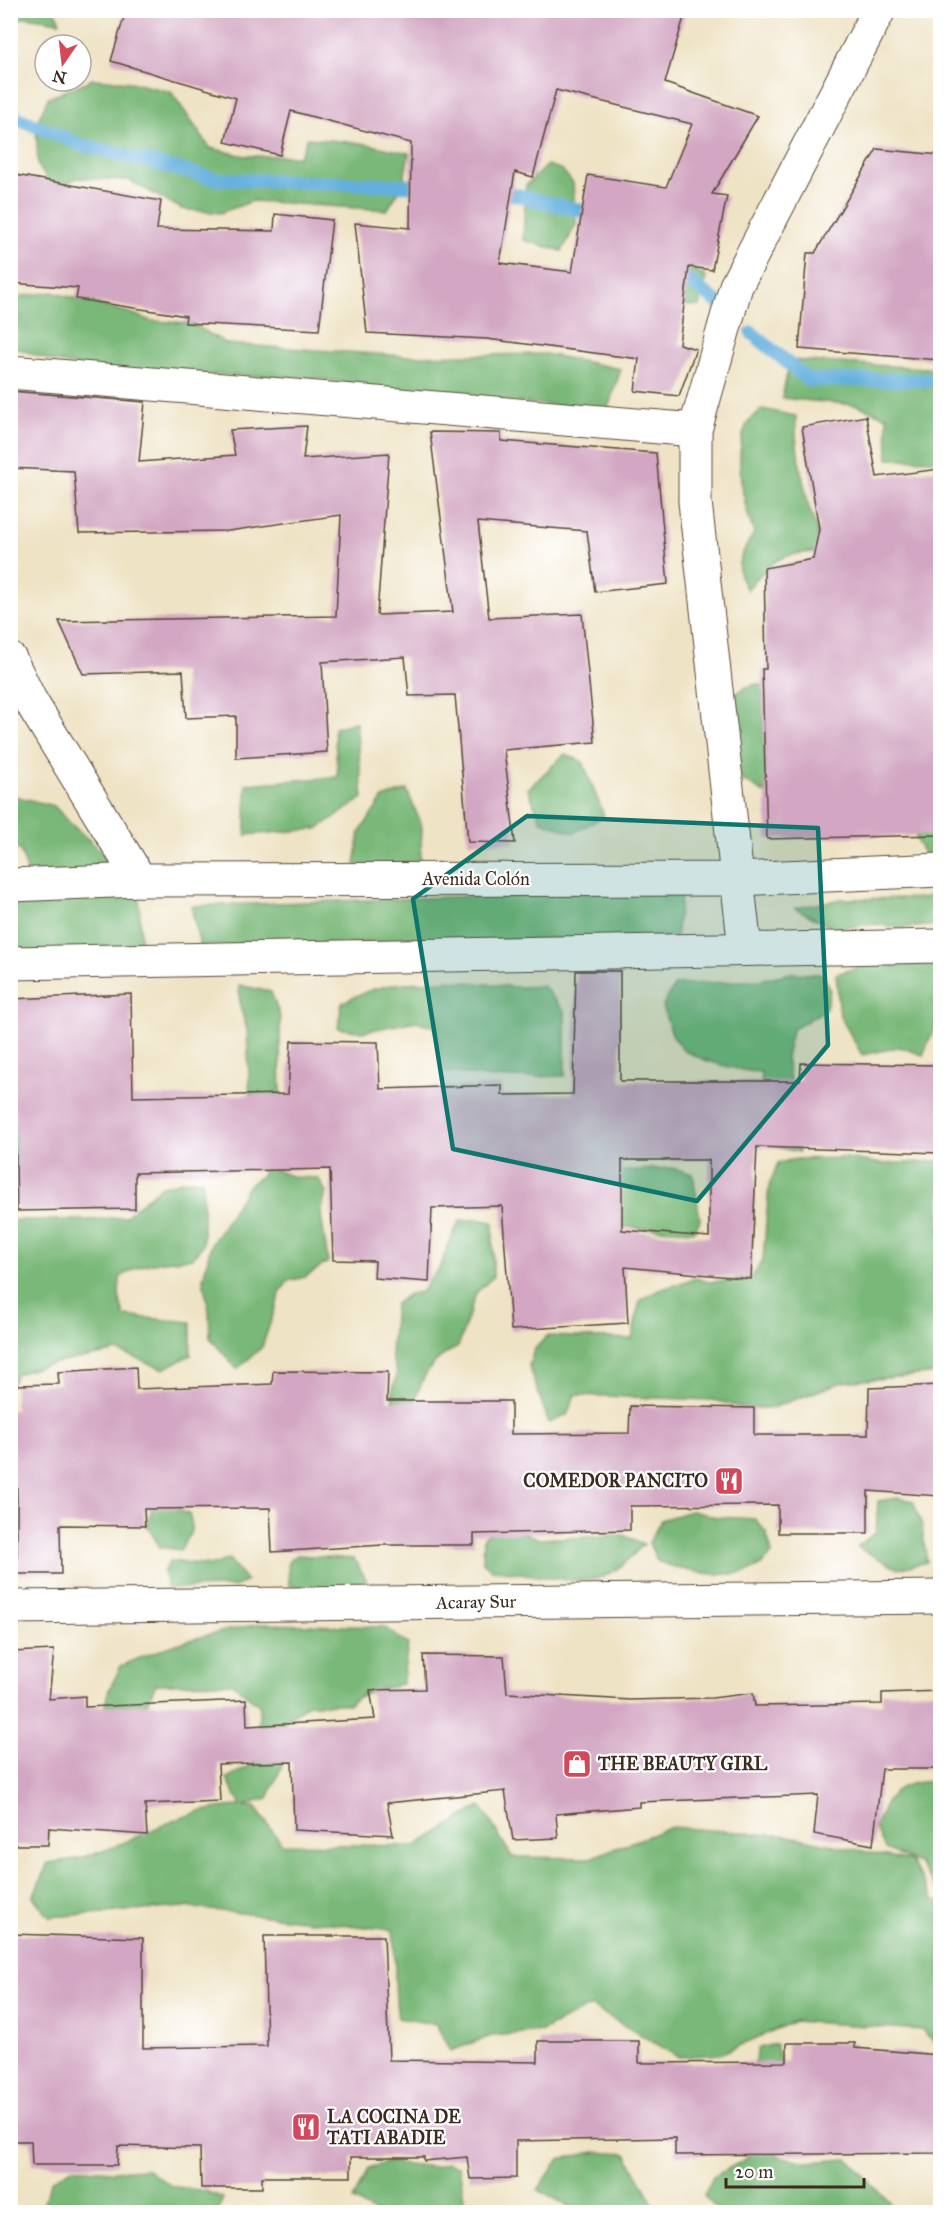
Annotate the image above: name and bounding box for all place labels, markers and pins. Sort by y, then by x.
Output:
restaurant icon: COMEDOR PANCITO [713,1465,745,1497]
place label: COMEDOR PANCITO [523,1470,708,1492]
shop icon: THE BEAUTY GIRL [561,1748,593,1780]
place label: THE BEAUTY GIRL [597,1753,768,1775]
place label: LA COCINA DE TATI ABADIE [326,2106,461,2149]
restaurant icon: LA COCINA DE TATI ABADIE [290,2111,322,2143]

